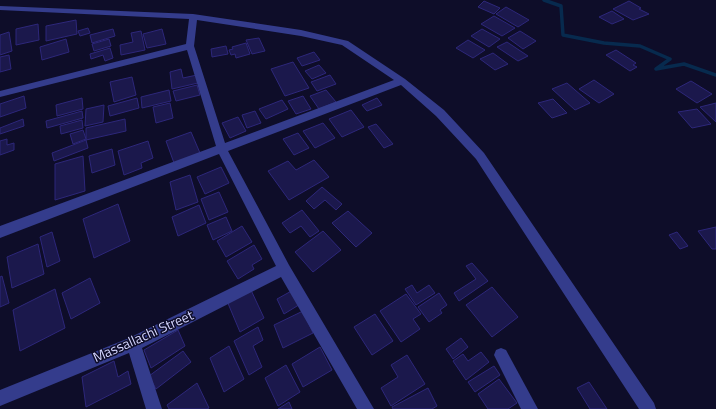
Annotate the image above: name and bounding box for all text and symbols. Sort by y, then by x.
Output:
street label: Massallachi Street [89,304,197,367]

